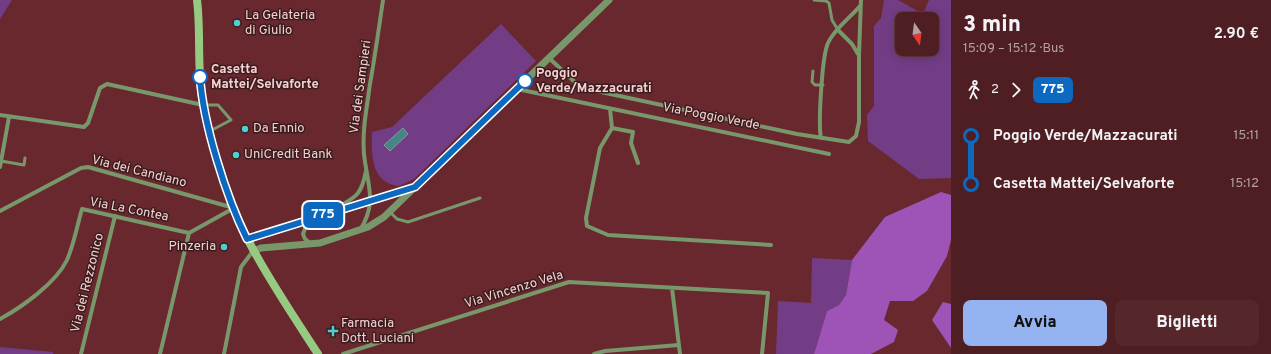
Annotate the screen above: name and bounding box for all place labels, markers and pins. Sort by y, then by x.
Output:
place label: La Gelateria di Giulio [245,8,315,39]
marker: La Gelateria di Giulio [232,18,242,28]
place label: Casetta Mattei/Selvaforte [211,62,319,93]
place label: Poggio Verde/Mazzacurati [536,66,652,97]
marker: Casetta Mattei/Selvaforte [192,69,208,85]
marker: Poggio Verde/Mazzacurati [517,73,533,89]
place label: Da Ennio [253,121,305,137]
marker: Da Ennio [240,124,250,134]
place label: UniCredit Bank [244,147,332,163]
marker: UniCredit Bank [231,150,241,160]
place label: Pinzeria [168,239,216,255]
marker: Pinzeria [219,242,229,252]
place label: Farmacia Dott. Luciani [341,316,414,347]
marker: Farmacia Dott. Luciani [328,326,338,336]

